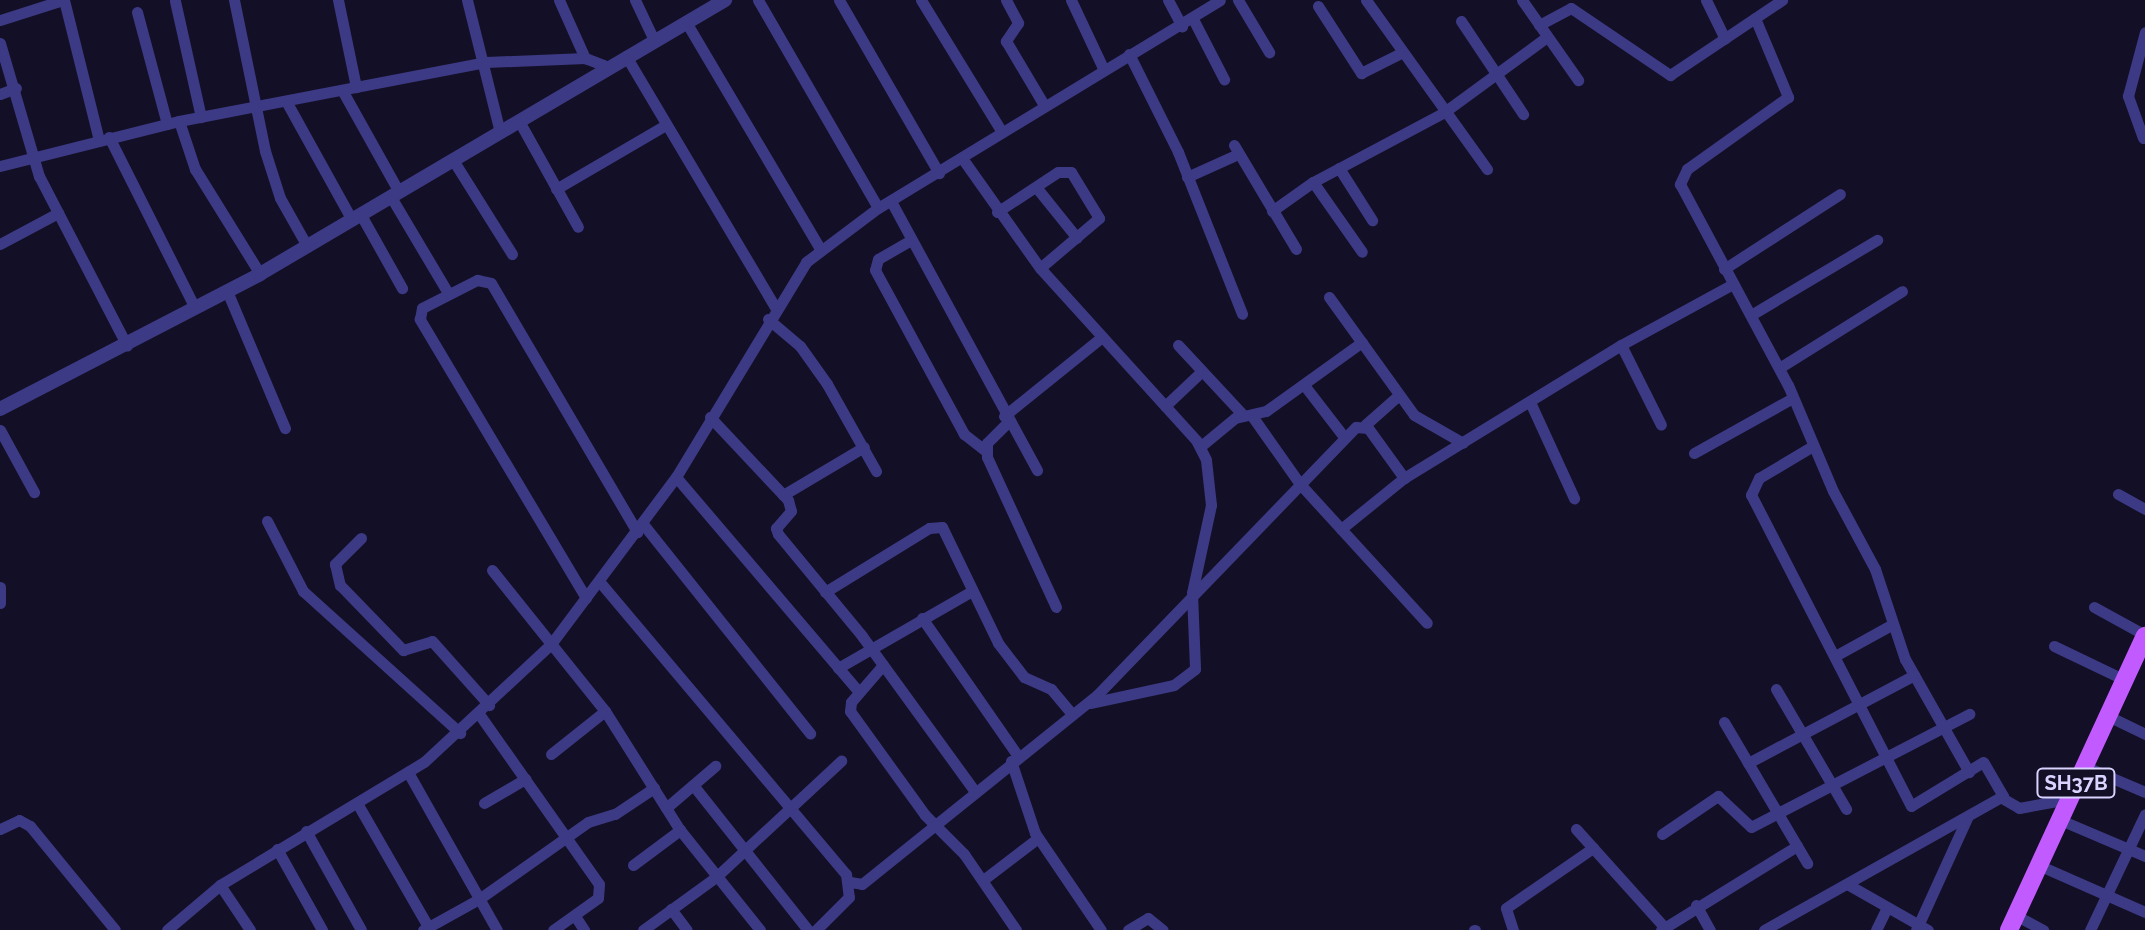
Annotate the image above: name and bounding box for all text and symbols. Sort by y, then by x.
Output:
road number: SH37B [2036,767,2116,799]

